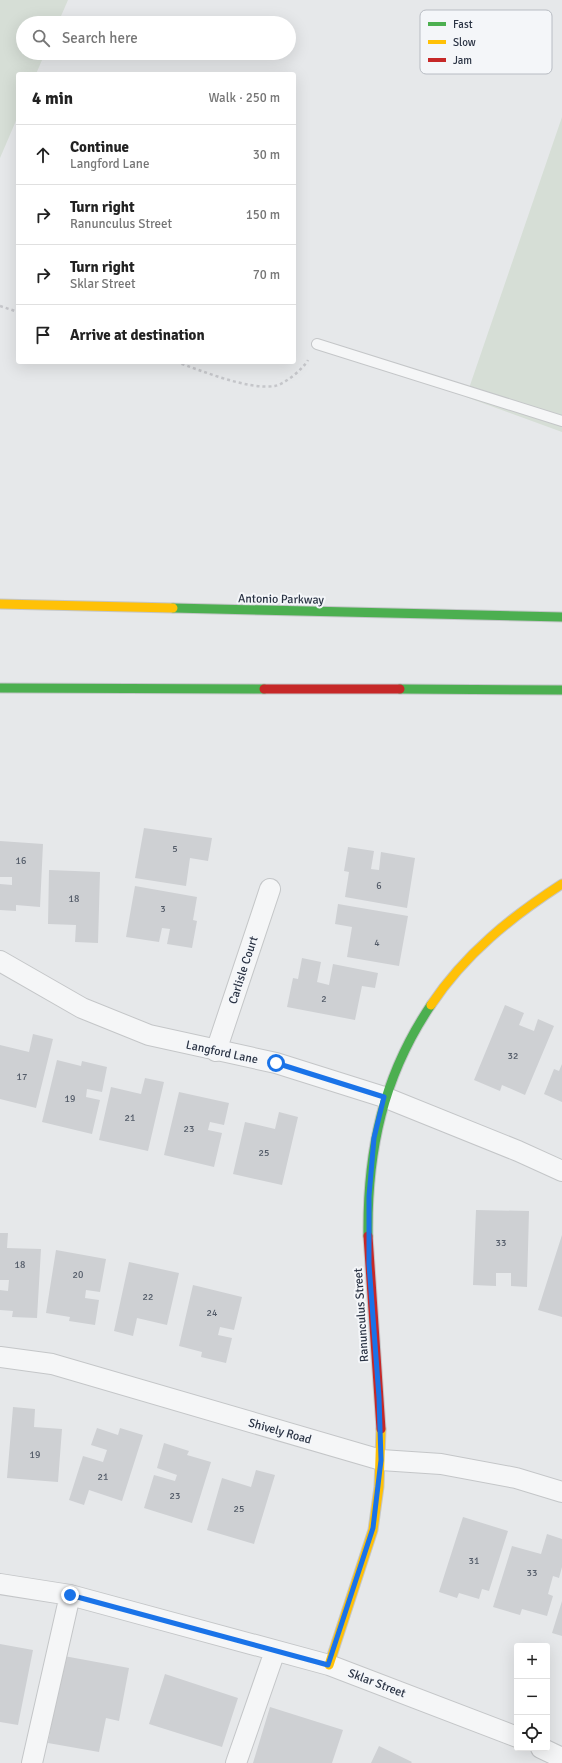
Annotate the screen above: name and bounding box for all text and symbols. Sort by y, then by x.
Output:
legend [420,10,552,74]
search box [16,16,296,60]
text: Fast [453,18,473,31]
icon: search [30,27,52,49]
text: Search here [62,29,138,47]
text: Slow [453,36,476,49]
text: Jam [453,54,472,67]
text: 4 min [32,88,73,109]
text: Walk · 250 m [209,90,280,106]
text: Continue [70,138,129,156]
icon: ahead [32,144,54,166]
text: 30 m [253,147,280,163]
text: Langford Lane [70,156,149,172]
text: Turn right [70,198,135,216]
icon: right [32,204,54,226]
text: 150 m [246,207,280,223]
text: Ranunculus Street [70,216,172,232]
text: Turn right [70,258,135,276]
icon: right [32,264,54,286]
text: 70 m [253,267,280,283]
text: Sklar Street [70,276,136,292]
icon: arrive [32,324,54,346]
text: Arrive at destination [70,326,205,344]
street label: Antonio Parkway [238,591,325,608]
house number: 5 [172,843,178,855]
house number: 16 [16,855,26,867]
house number: 6 [376,880,382,892]
house number: 18 [69,893,79,905]
house number: 3 [160,903,166,915]
street label: Carlisle Court [225,934,262,1006]
house number: 4 [374,937,380,949]
house number: 2 [321,993,327,1005]
street label: Langford Lane [184,1038,259,1067]
house number: 32 [508,1050,518,1062]
route start [267,1054,285,1072]
house number: 17 [17,1071,27,1083]
house number: 19 [65,1093,75,1105]
house number: 21 [125,1112,135,1124]
house number: 23 [184,1123,194,1135]
house number: 25 [259,1147,269,1159]
house number: 33 [496,1237,506,1249]
house number: 18 [15,1259,25,1271]
street label: Ranunculus Street [351,1267,372,1362]
house number: 20 [73,1269,83,1281]
house number: 22 [143,1291,153,1303]
house number: 24 [207,1307,218,1319]
street label: Shively Road [247,1415,313,1448]
house number: 19 [30,1449,40,1461]
house number: 21 [98,1471,108,1483]
house number: 23 [170,1490,180,1502]
house number: 25 [234,1503,244,1515]
house number: 31 [469,1555,479,1567]
house number: 33 [527,1567,537,1579]
route end [61,1586,79,1604]
map controls [514,1643,550,1751]
button: + [514,1643,550,1679]
street label: Sklar Street [346,1666,408,1701]
button: − [514,1679,550,1715]
button: locate [514,1715,550,1751]

